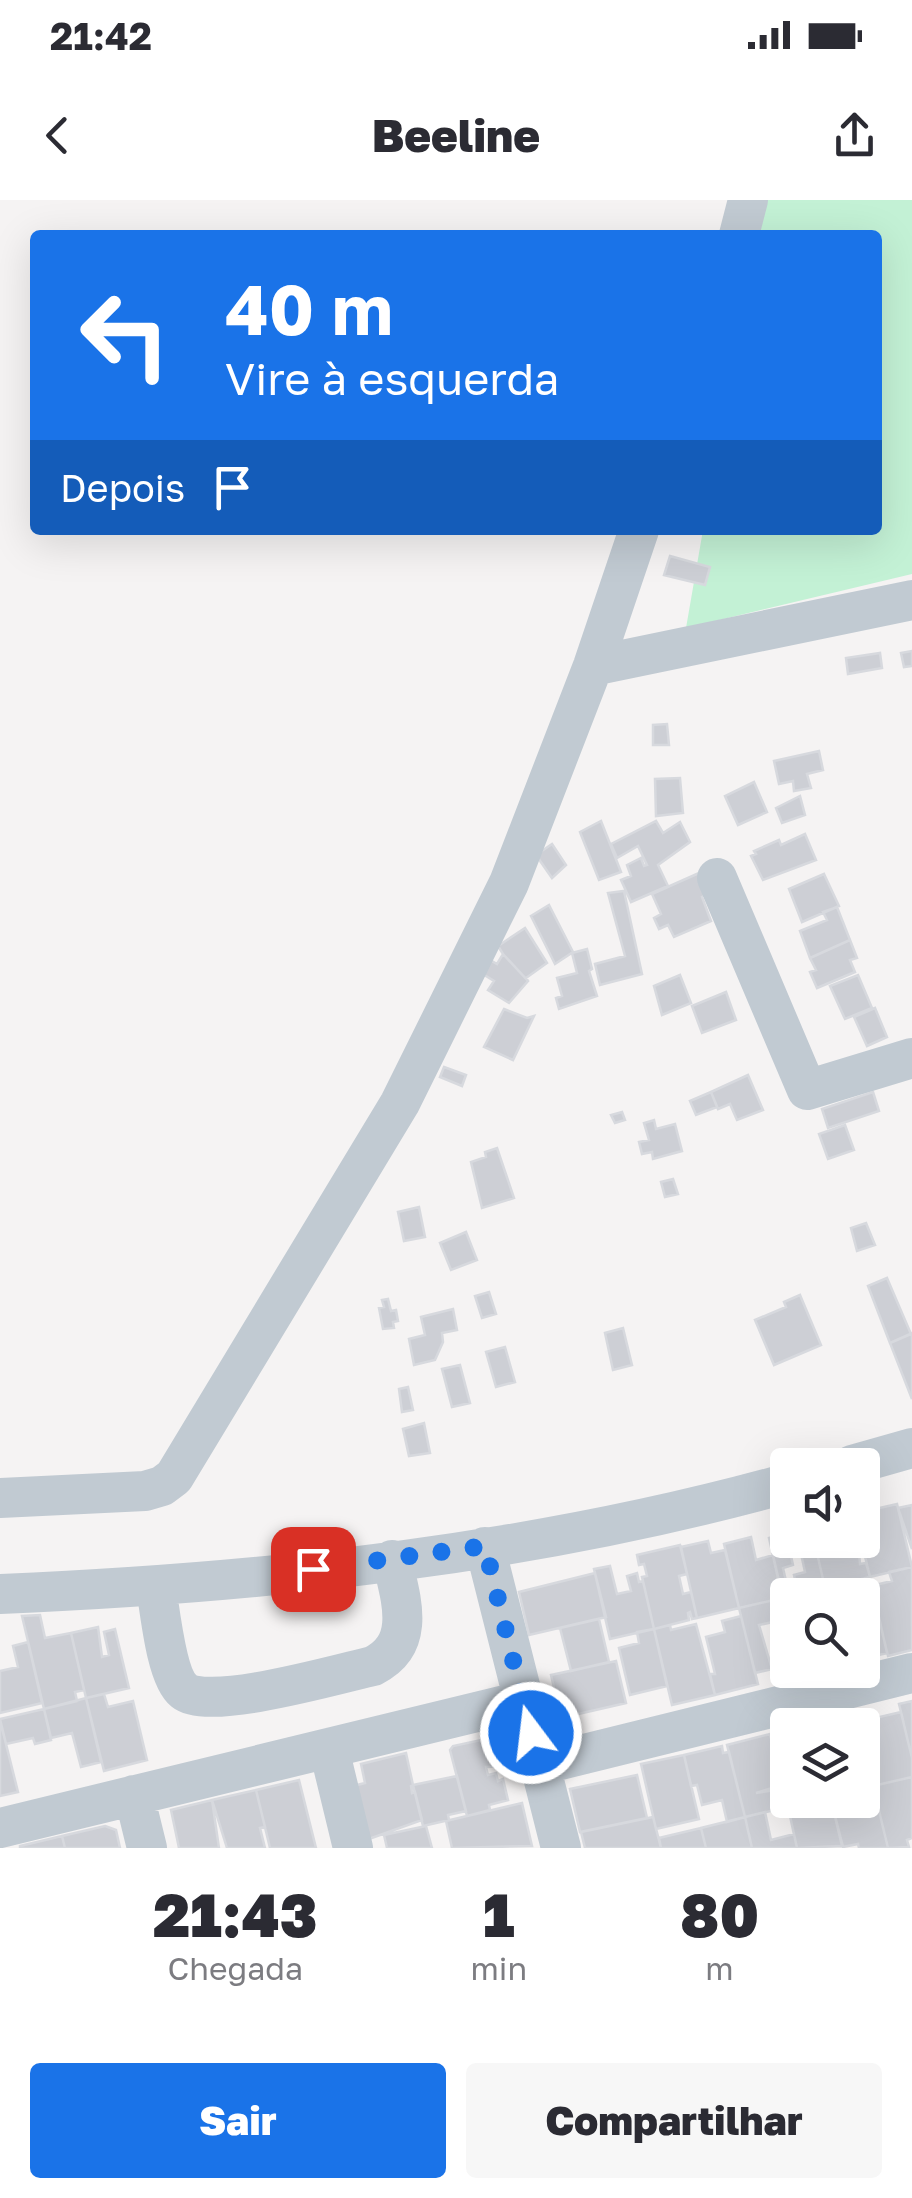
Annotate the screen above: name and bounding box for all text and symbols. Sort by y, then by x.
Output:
text: 21:42 [50,13,152,58]
icon: back [30,108,85,163]
text: Beeline [372,108,540,162]
icon: share [827,108,882,163]
text: 40 m [225,266,393,350]
icon: left [60,270,190,400]
text: Vire à esquerda [225,351,560,405]
icon: arrive [205,460,260,515]
text: Depois [60,465,185,510]
map controls [770,1448,880,1818]
button: sound [770,1448,880,1558]
pin [271,1527,356,1612]
icon: arrive [286,1542,341,1597]
button: search [770,1578,880,1688]
position arrow [479,1681,583,1785]
button: layers [770,1708,880,1818]
text: 21:43 [153,1878,318,1950]
text: 1 [483,1878,515,1950]
text: 80 [680,1878,759,1950]
text: Chegada [168,1949,303,1987]
text: min [471,1949,527,1987]
text: m [705,1949,734,1987]
button: Sair [30,2063,446,2178]
button: Compartilhar [466,2063,882,2178]

